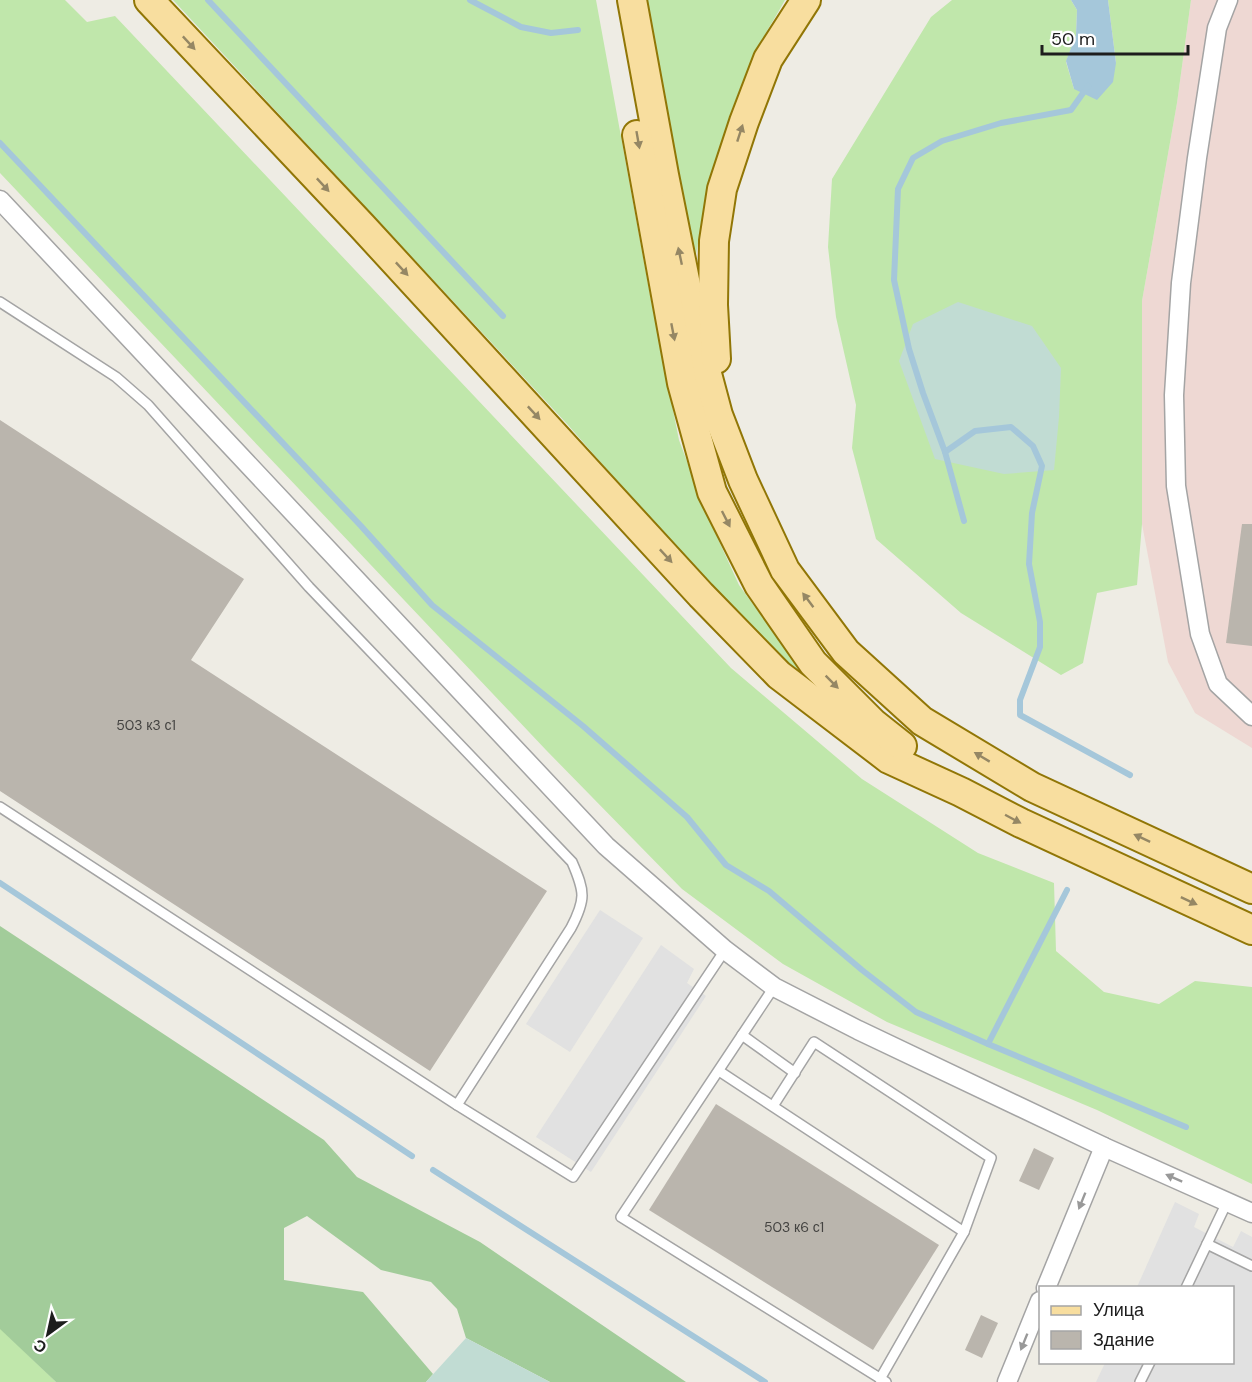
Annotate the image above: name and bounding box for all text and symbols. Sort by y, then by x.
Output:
scale bar [1042,18,1188,56]
text: 50 m [1051,27,1095,51]
one-way arrow [182,35,196,49]
one-way arrow [736,124,745,142]
one-way arrow [633,131,642,150]
one-way arrow [316,177,330,192]
one-way arrow [675,247,684,266]
one-way arrow [395,262,409,277]
one-way arrow [669,323,678,342]
one-way arrow [527,405,540,420]
one-way arrow [721,511,730,528]
one-way arrow [659,549,673,564]
one-way arrow [802,592,814,607]
one-way arrow [824,674,838,688]
house number: 503 к3 с1 [116,716,176,734]
one-way arrow [974,751,990,762]
one-way arrow [1004,814,1021,824]
one-way arrow [1132,833,1150,843]
one-way arrow [1181,897,1198,906]
one-way arrow [1164,1173,1182,1183]
one-way arrow [1077,1192,1087,1210]
house number: 503 к6 с1 [764,1218,824,1236]
legend [1039,1286,1234,1364]
text: Улица [1093,1298,1145,1322]
north arrow [18,1304,78,1364]
text: Здание [1093,1328,1154,1352]
one-way arrow [1019,1333,1029,1351]
text: С [29,1334,51,1358]

